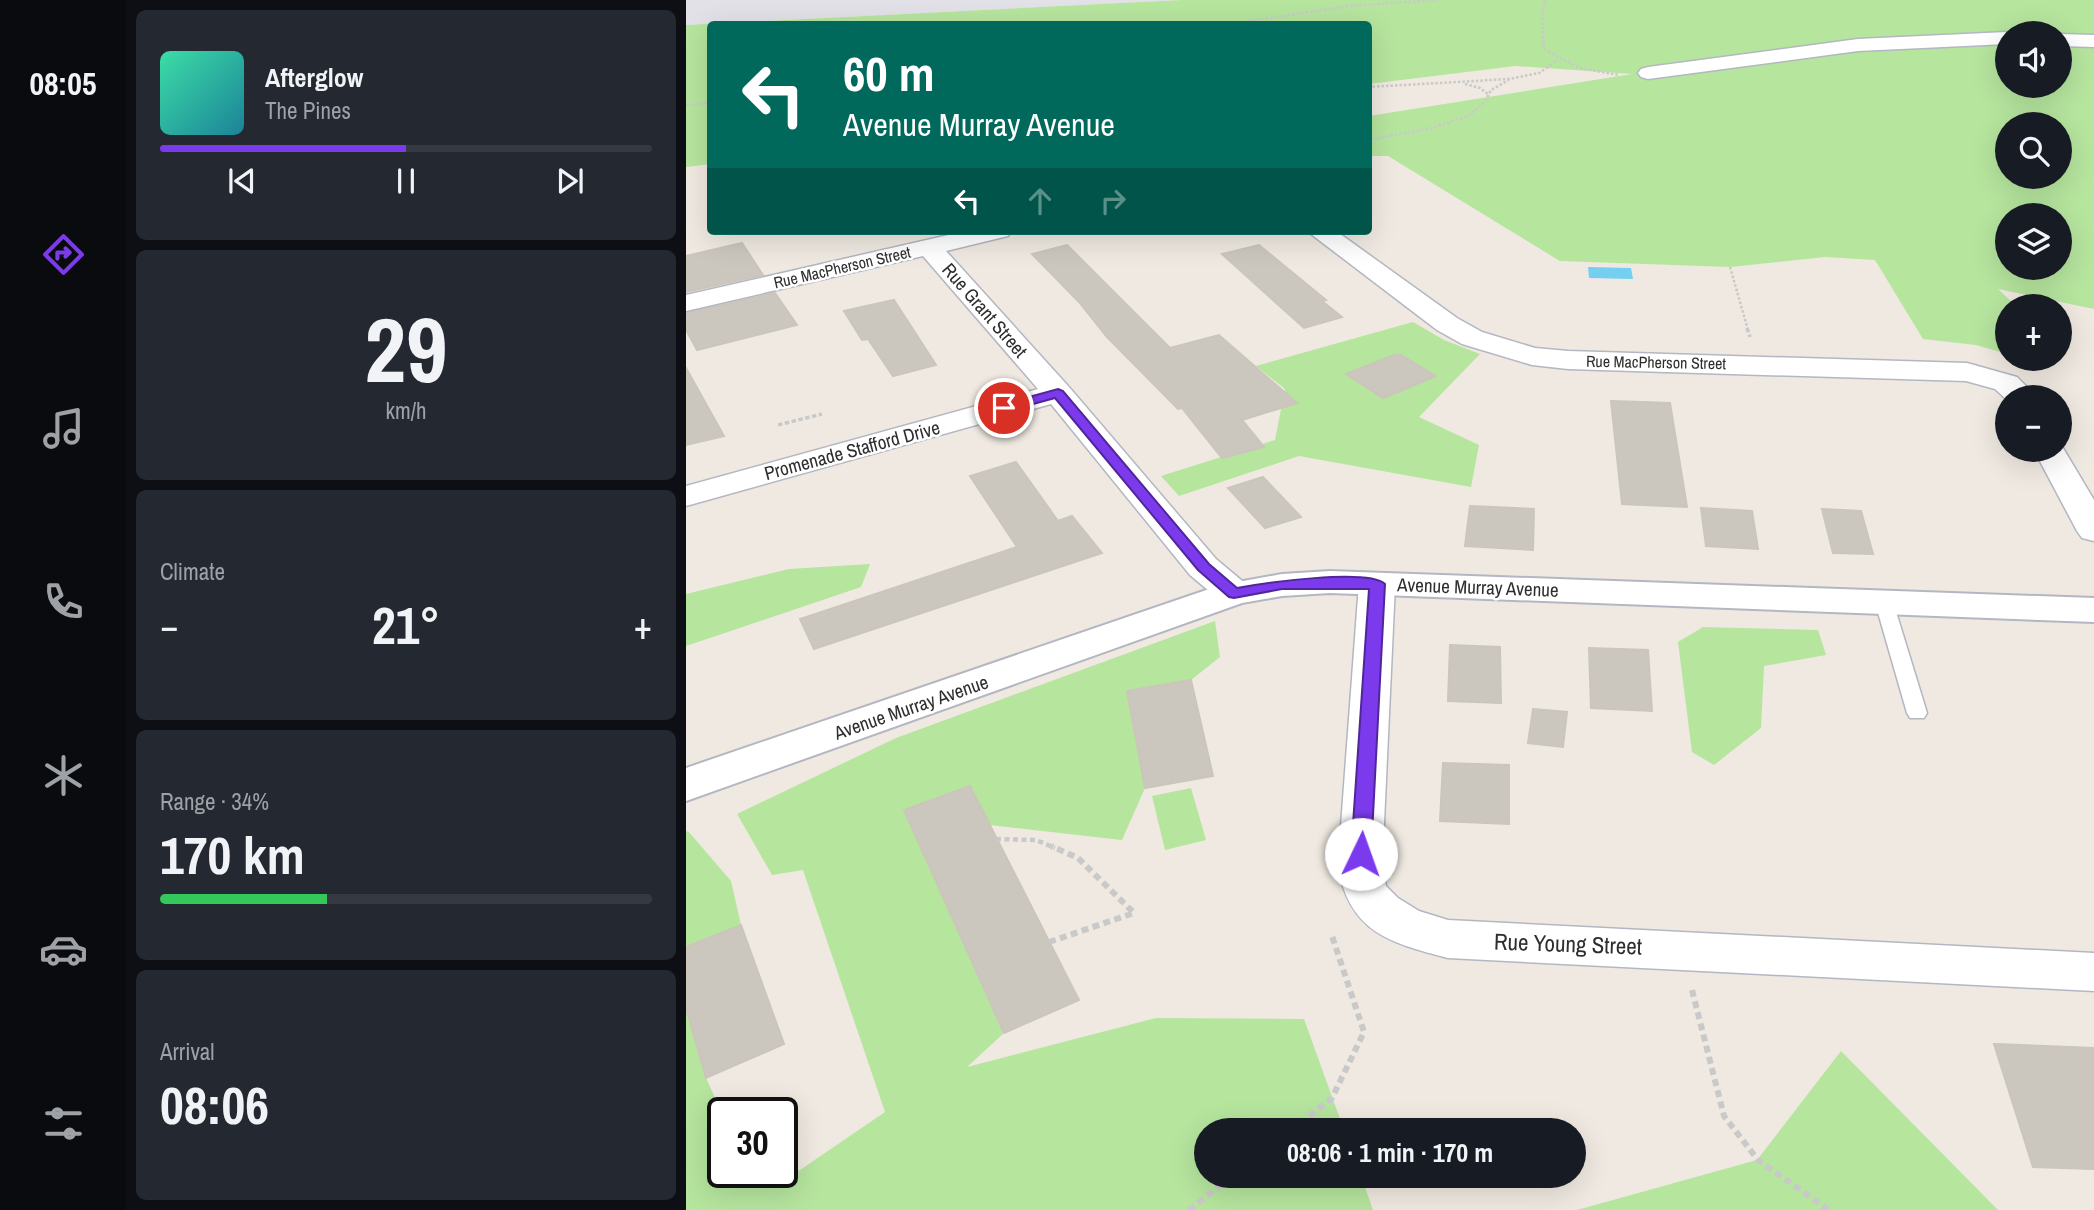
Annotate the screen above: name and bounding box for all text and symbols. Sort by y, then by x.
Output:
map controls [1995,21,2072,462]
button: sound [1995,21,2072,98]
text: 60 m [843,40,935,106]
icon: left [728,49,819,140]
text: Afterglow [265,60,363,95]
text: 08:05 [29,62,97,105]
text: The Pines [265,95,351,126]
text: Avenue Murray Avenue [843,103,1115,146]
button: search [1995,112,2072,189]
icon: previous [223,162,261,200]
icon: pause [387,162,425,200]
icon: next [551,162,589,200]
icon: left [948,182,986,220]
icon: ahead [1021,182,1059,220]
icon: right [1094,182,1132,220]
button: layers [1995,203,2072,280]
icon: directions [39,230,88,279]
street label: Rue MacPherson Street [771,240,913,293]
street label: Rue Grant Street [937,257,1034,363]
text: 29 [365,288,448,410]
button: + [1995,294,2072,371]
street label: Rue MacPherson Street [1586,350,1727,374]
pin [974,378,1034,438]
button: − [1995,385,2072,462]
icon: arrive [985,389,1023,427]
text: km/h [386,395,426,426]
icon: music [39,404,88,453]
street label: Promenade Stafford Drive [761,414,943,486]
text: Climate [160,556,225,587]
street label: Avenue Murray Avenue [1396,571,1559,603]
icon: phone [39,577,88,626]
text: 21° [372,590,440,660]
text: − [160,600,178,651]
text: + [634,600,652,651]
street label: Avenue Murray Avenue [830,668,992,746]
icon: climate [39,751,88,800]
text: Range · 34% [160,786,269,817]
position arrow [1324,817,1398,891]
text: 170 km [160,820,305,890]
icon: car [39,925,88,974]
street label: Rue Young Street [1493,925,1643,962]
text: Arrival [160,1036,215,1067]
text: 08:06 [160,1070,269,1140]
speed limit sign: 30 [707,1097,798,1188]
icon: filters [39,1099,88,1148]
text: 08:06 · 1 min · 170 m [1287,1135,1493,1170]

